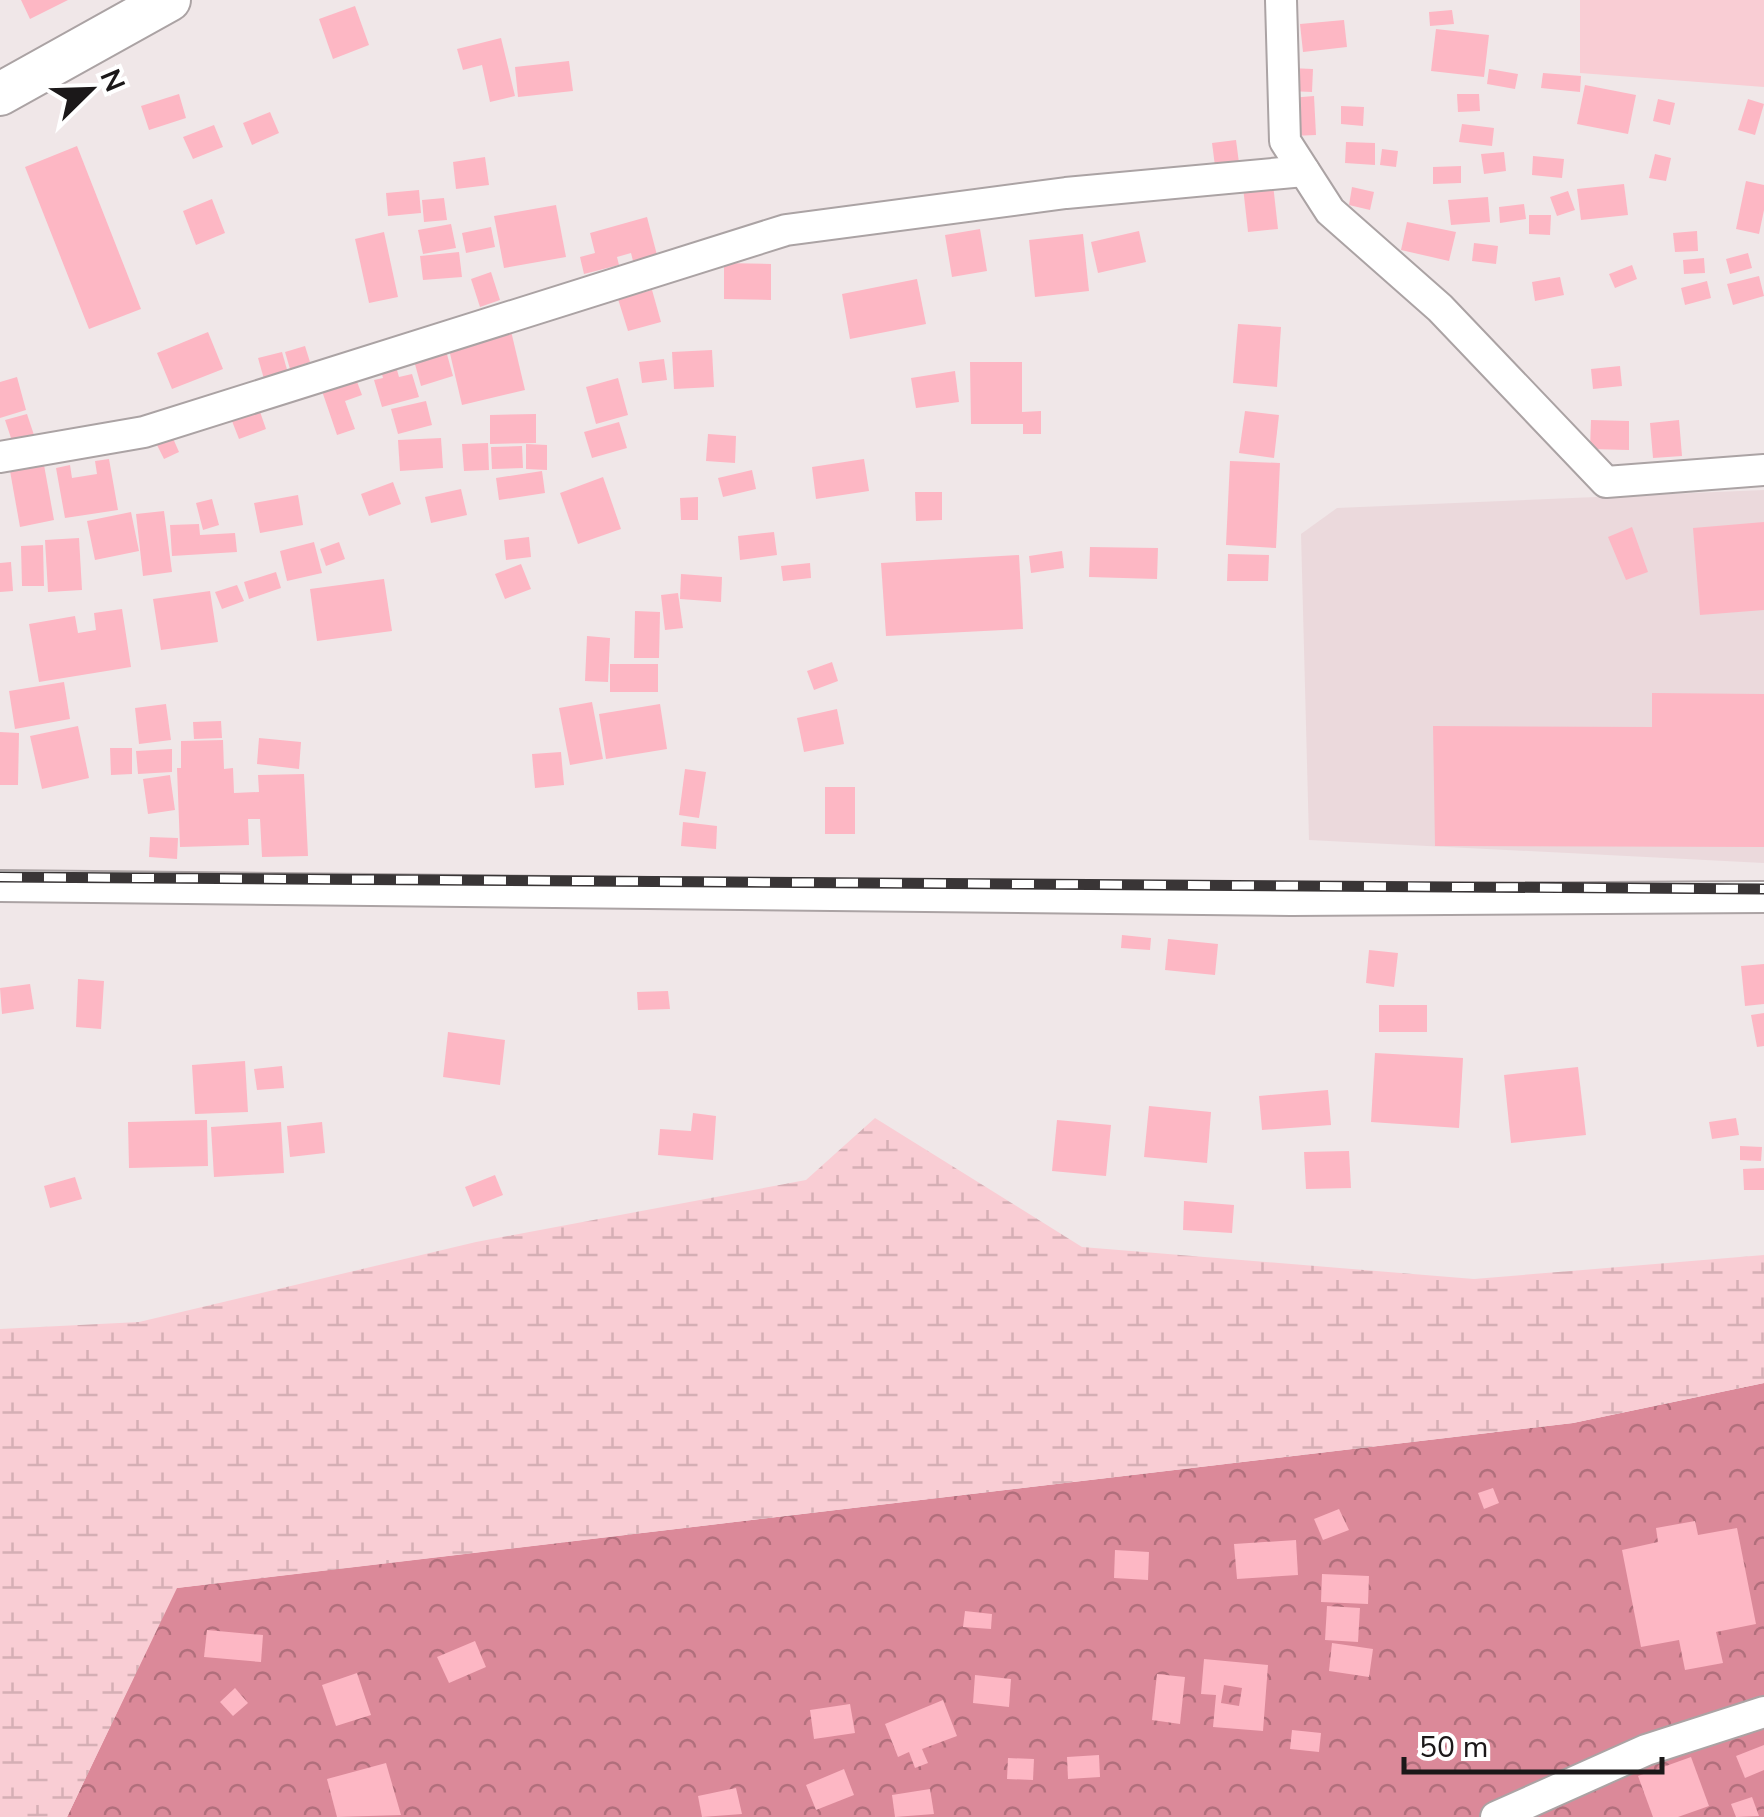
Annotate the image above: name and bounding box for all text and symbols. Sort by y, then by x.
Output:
north arrow [40,40,140,140]
text: N [91,64,134,98]
scale bar [1404,1712,1662,1774]
text: 50 m [1419,1727,1488,1768]

